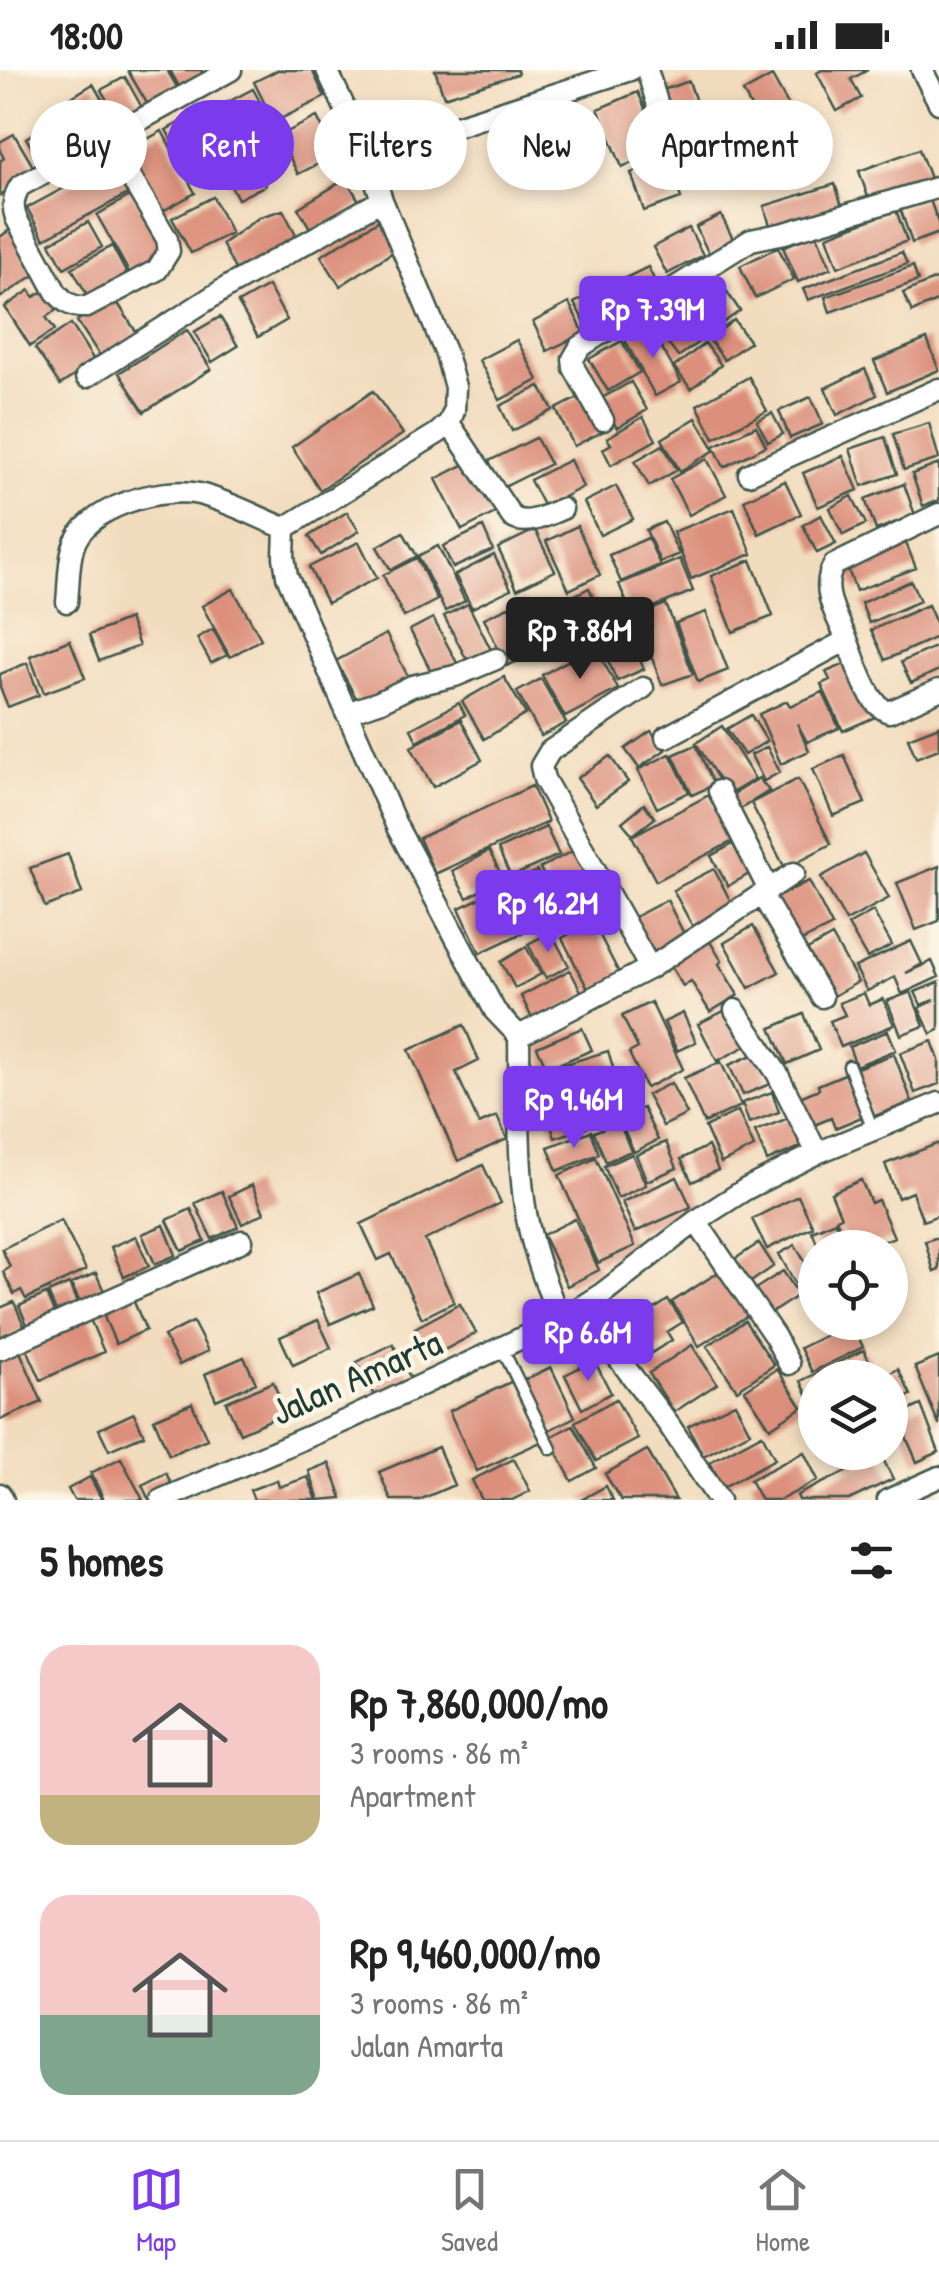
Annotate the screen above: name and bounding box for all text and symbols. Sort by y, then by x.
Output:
text: 18:00 [50,9,123,61]
chip: Buy [30,100,147,190]
chip: Rent [167,100,294,190]
chip: Filters [314,100,467,190]
chip: New [487,100,606,190]
chip: Apartment [626,100,833,190]
pin: Rp 7.39M [550,276,756,361]
text: Rp 7.39M [601,287,705,330]
pin: Rp 7.86M [477,597,683,682]
text: Rp 7.86M [528,608,632,651]
pin: Rp 16.2M [445,870,651,955]
text: Rp 16.2M [498,881,598,924]
pin: Rp 9.46M [471,1066,677,1151]
text: Rp 9.46M [525,1077,623,1120]
map controls [798,1230,908,1470]
button: locate [798,1230,908,1340]
pin: Rp 6.6M [496,1299,680,1384]
text: Rp 6.6M [544,1310,632,1353]
street label: Jalan Amarta [262,1315,450,1437]
button: layers [798,1360,908,1470]
text: 5 homes [40,1532,163,1589]
icon: filters [844,1533,899,1588]
text: Rp 7,860,000/mo [350,1674,608,1731]
icon: home [120,1685,240,1805]
text: 3 rooms · 86 m² [350,1731,528,1774]
text: Apartment [350,1774,475,1817]
text: Rp 9,460,000/mo [350,1924,600,1981]
icon: home [120,1935,240,2055]
text: 3 rooms · 86 m² [350,1981,528,2024]
text: Jalan Amarta [350,2024,503,2067]
tab: Map [129,2162,184,2260]
tab: Saved [441,2162,498,2260]
tab: Home [755,2162,810,2260]

